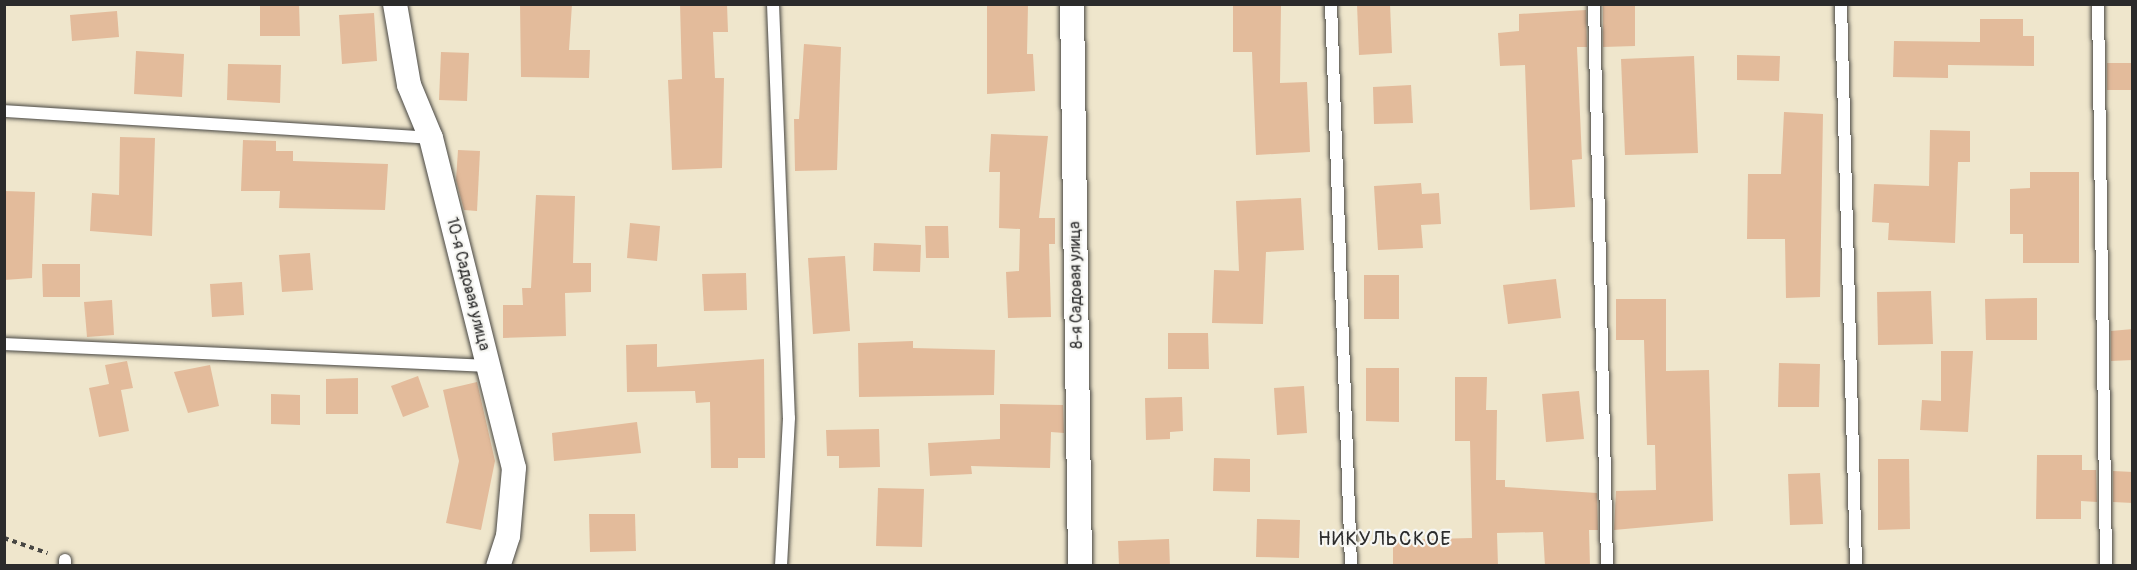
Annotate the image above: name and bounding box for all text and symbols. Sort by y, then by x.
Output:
street label: 10-я Садовая улица [442,215,494,353]
street label: 8-я Садовая улица [1065,221,1087,349]
district label: НИКУЛЬСКОЕ [1318,526,1452,550]

